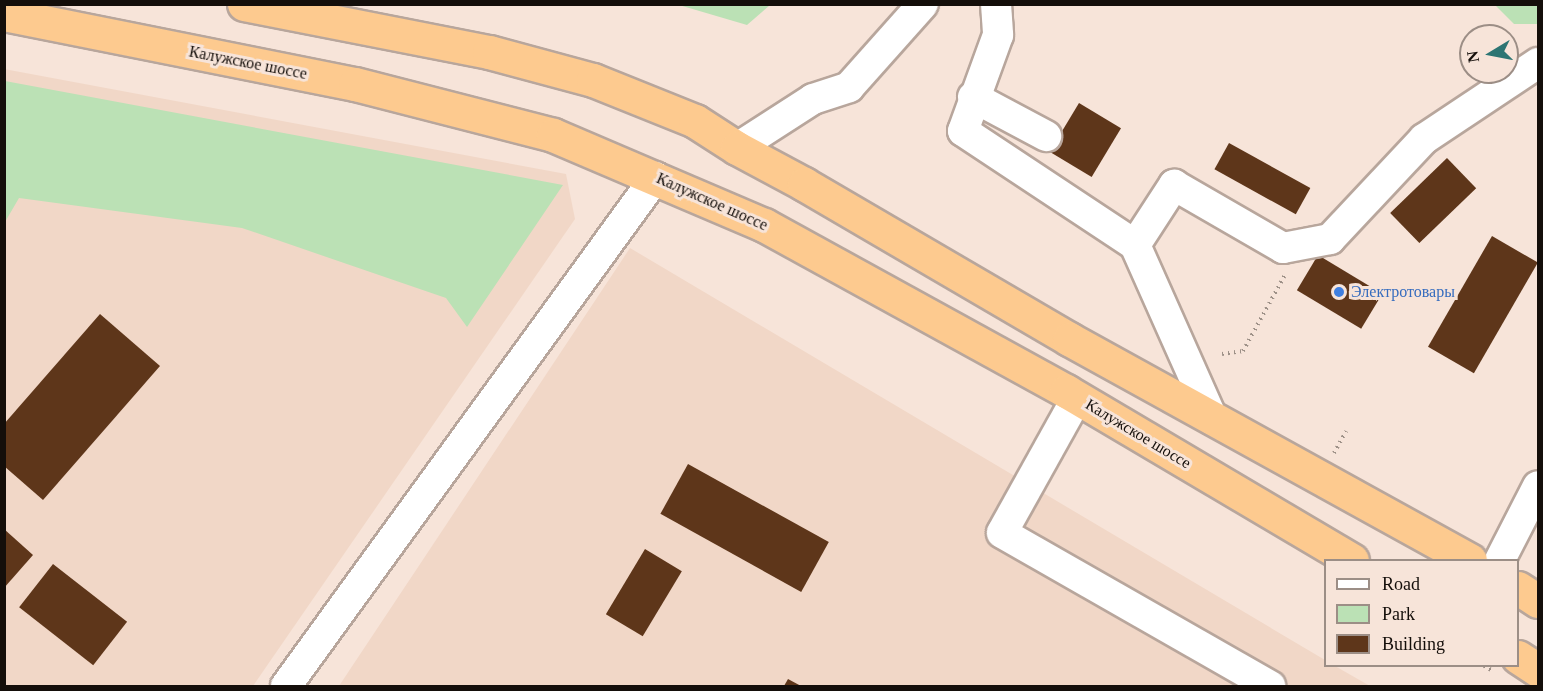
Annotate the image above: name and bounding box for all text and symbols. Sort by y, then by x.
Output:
north arrow [1459,24,1519,84]
street label: Калужское шоссе [187,42,309,84]
text: N [1463,50,1482,64]
street label: Калужское шоссе [653,169,771,235]
place label: Электротовары [1351,282,1455,302]
marker: Электротовары [1332,285,1346,299]
street label: Калужское шоссе [1082,395,1194,473]
legend [1324,559,1519,667]
text: Road [1382,574,1420,594]
text: Park [1382,604,1415,624]
text: Building [1382,634,1445,654]

